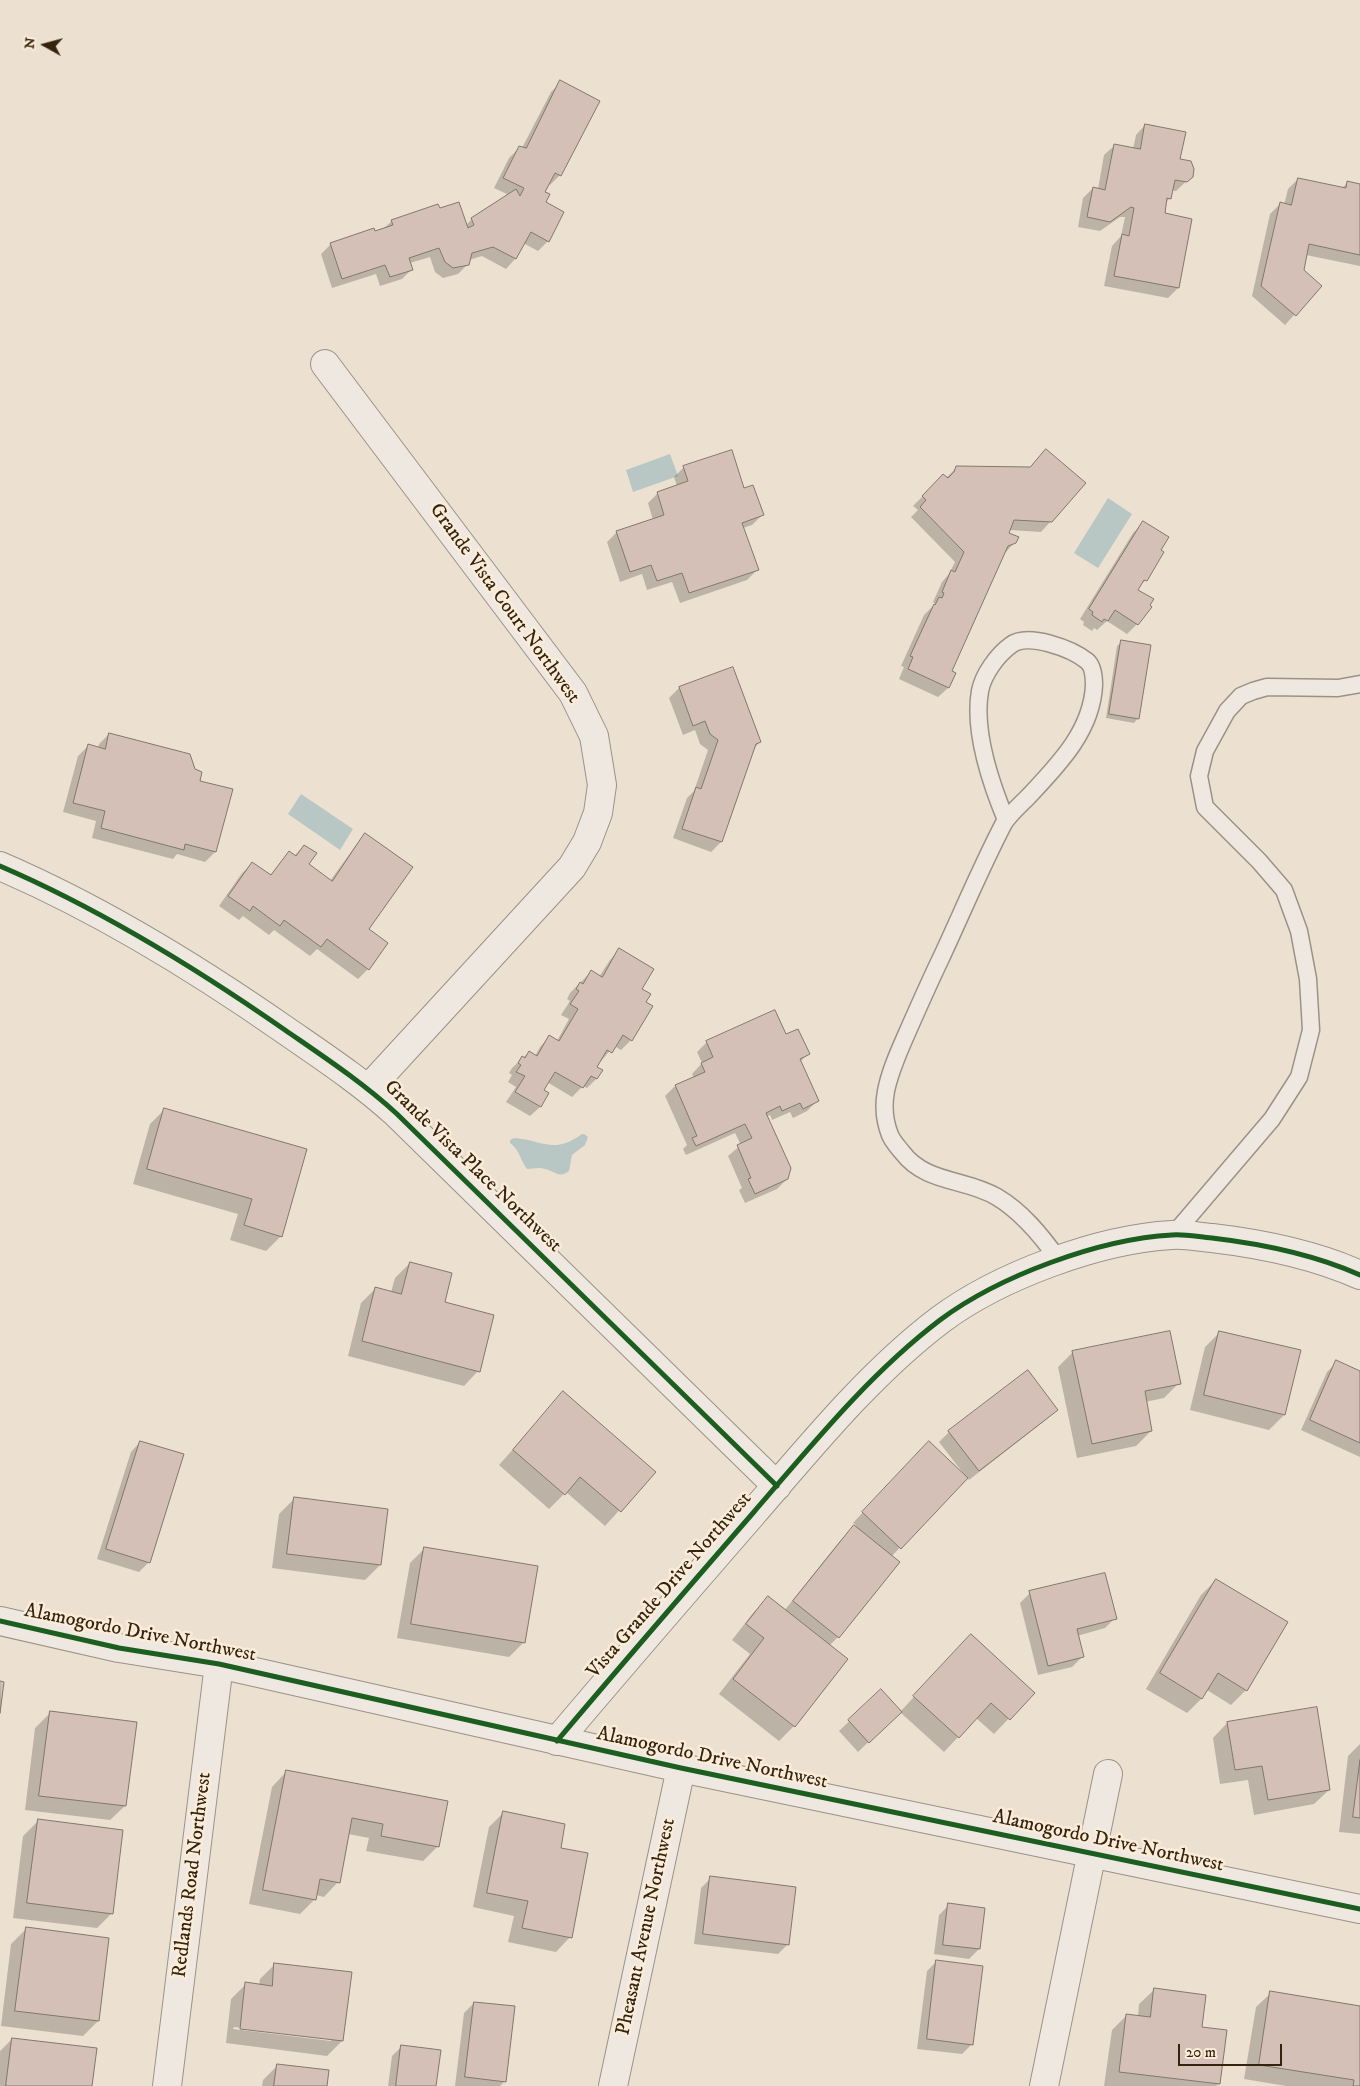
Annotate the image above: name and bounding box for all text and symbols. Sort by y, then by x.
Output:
north arrow [20,20,70,70]
text: N [20,36,40,50]
street label: Grande Vista Court Northwest [423,499,585,709]
street label: Grande Vista Place Northwest [378,1076,566,1258]
street label: Vista Grande Drive Northwest [582,1488,758,1684]
street label: Alamogordo Drive Northwest [22,1600,258,1668]
street label: Alamogordo Drive Northwest [594,1723,830,1795]
street label: Redlands Road Northwest [168,1771,218,1979]
street label: Alamogordo Drive Northwest [990,1806,1226,1878]
street label: Pheasant Avenue Northwest [612,1816,682,2038]
scale bar [1180,2034,1284,2066]
text: 20 m [1186,2043,1216,2062]

